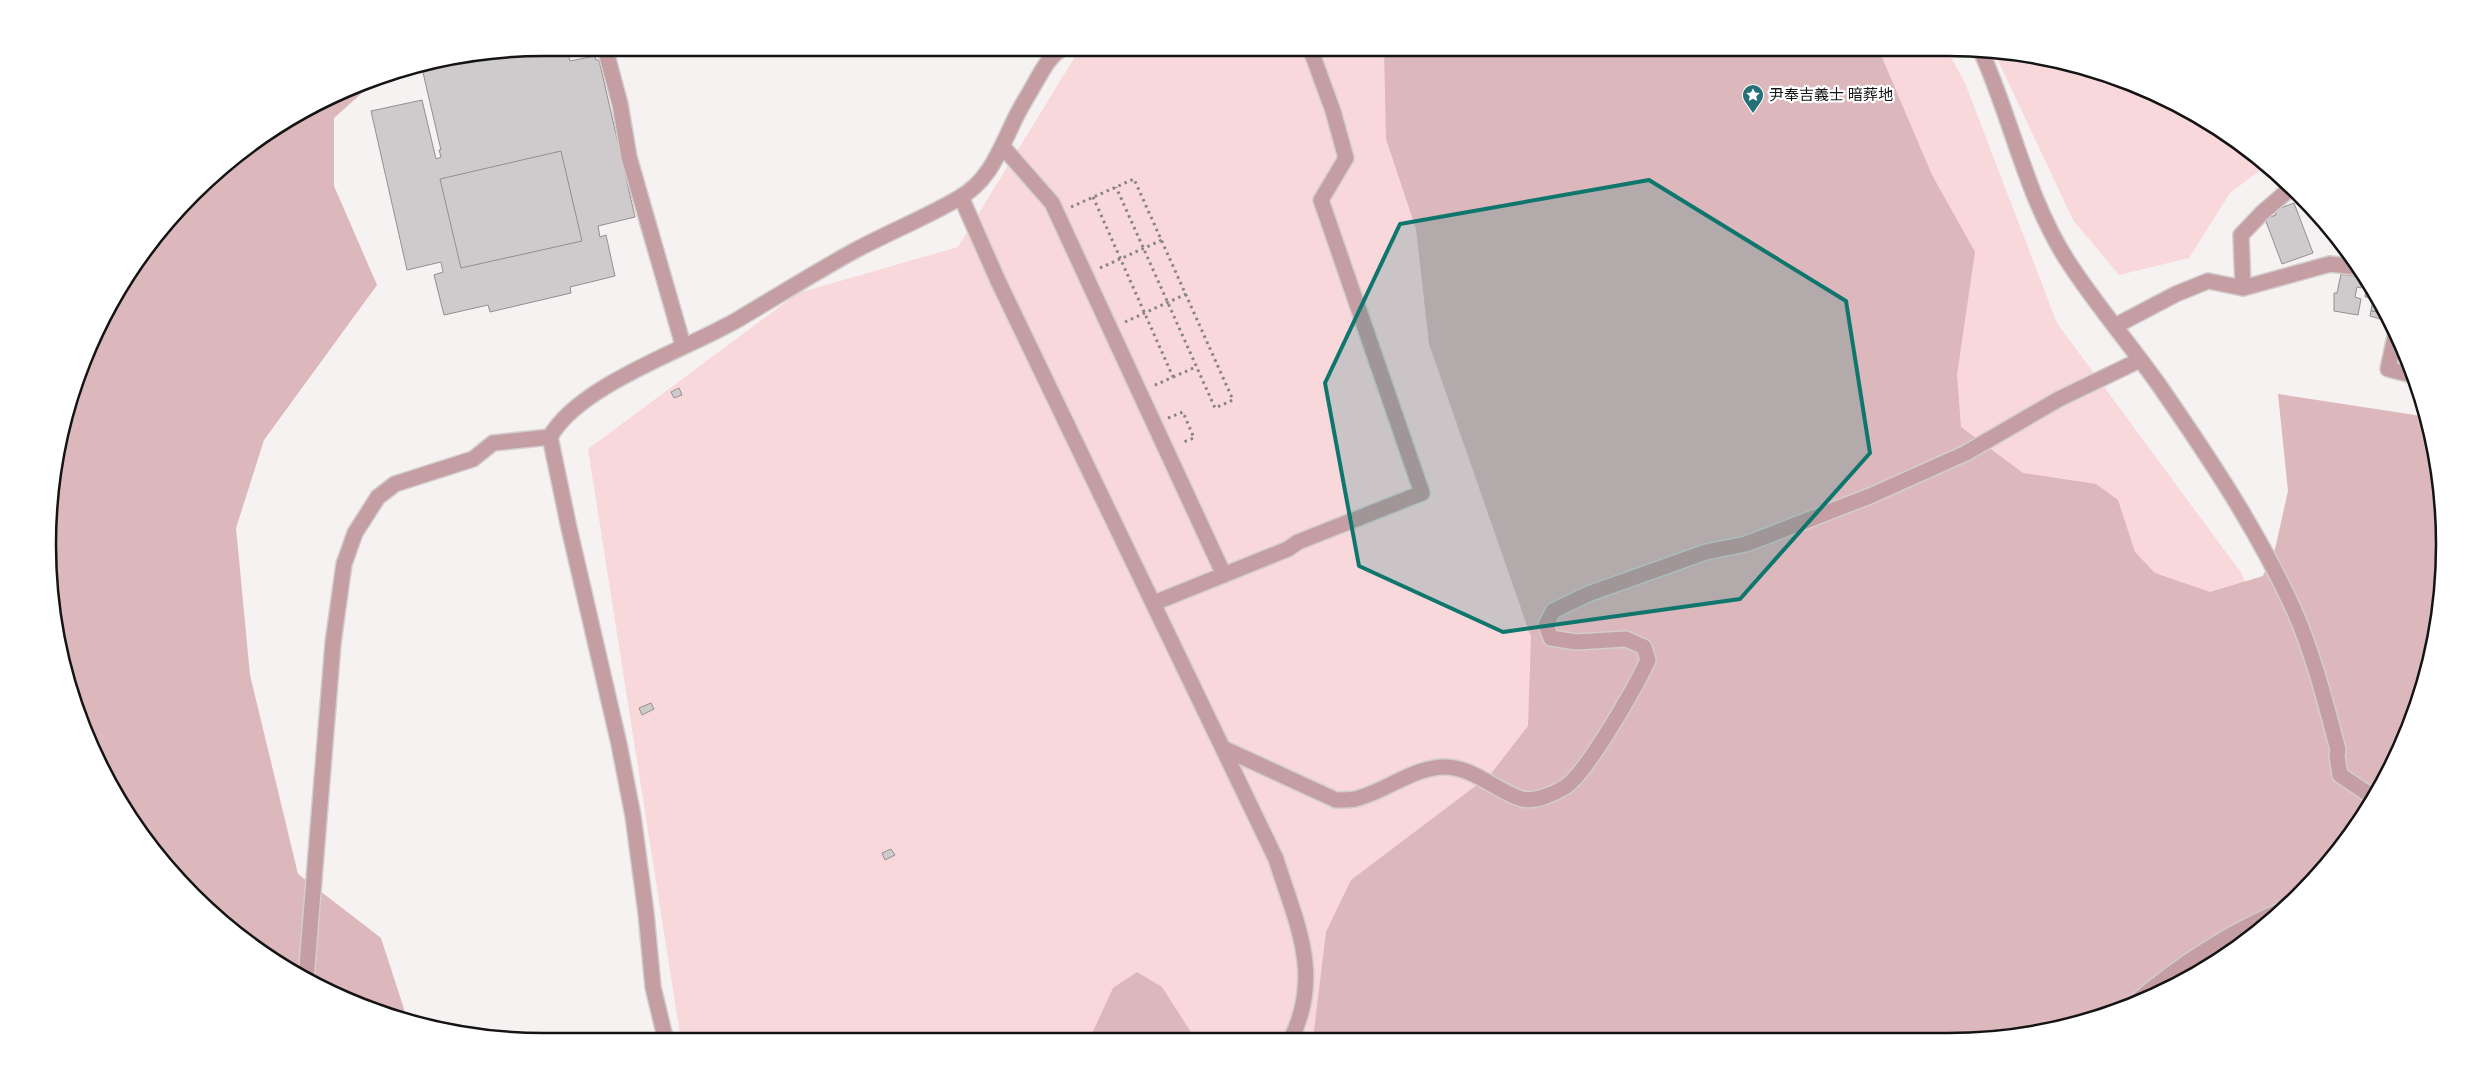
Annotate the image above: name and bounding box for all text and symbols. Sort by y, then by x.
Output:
place icon: 尹奉吉義士 暗葬地 [1741,83,1765,114]
place label: 尹奉吉義士 暗葬地 [1769,84,1893,104]

